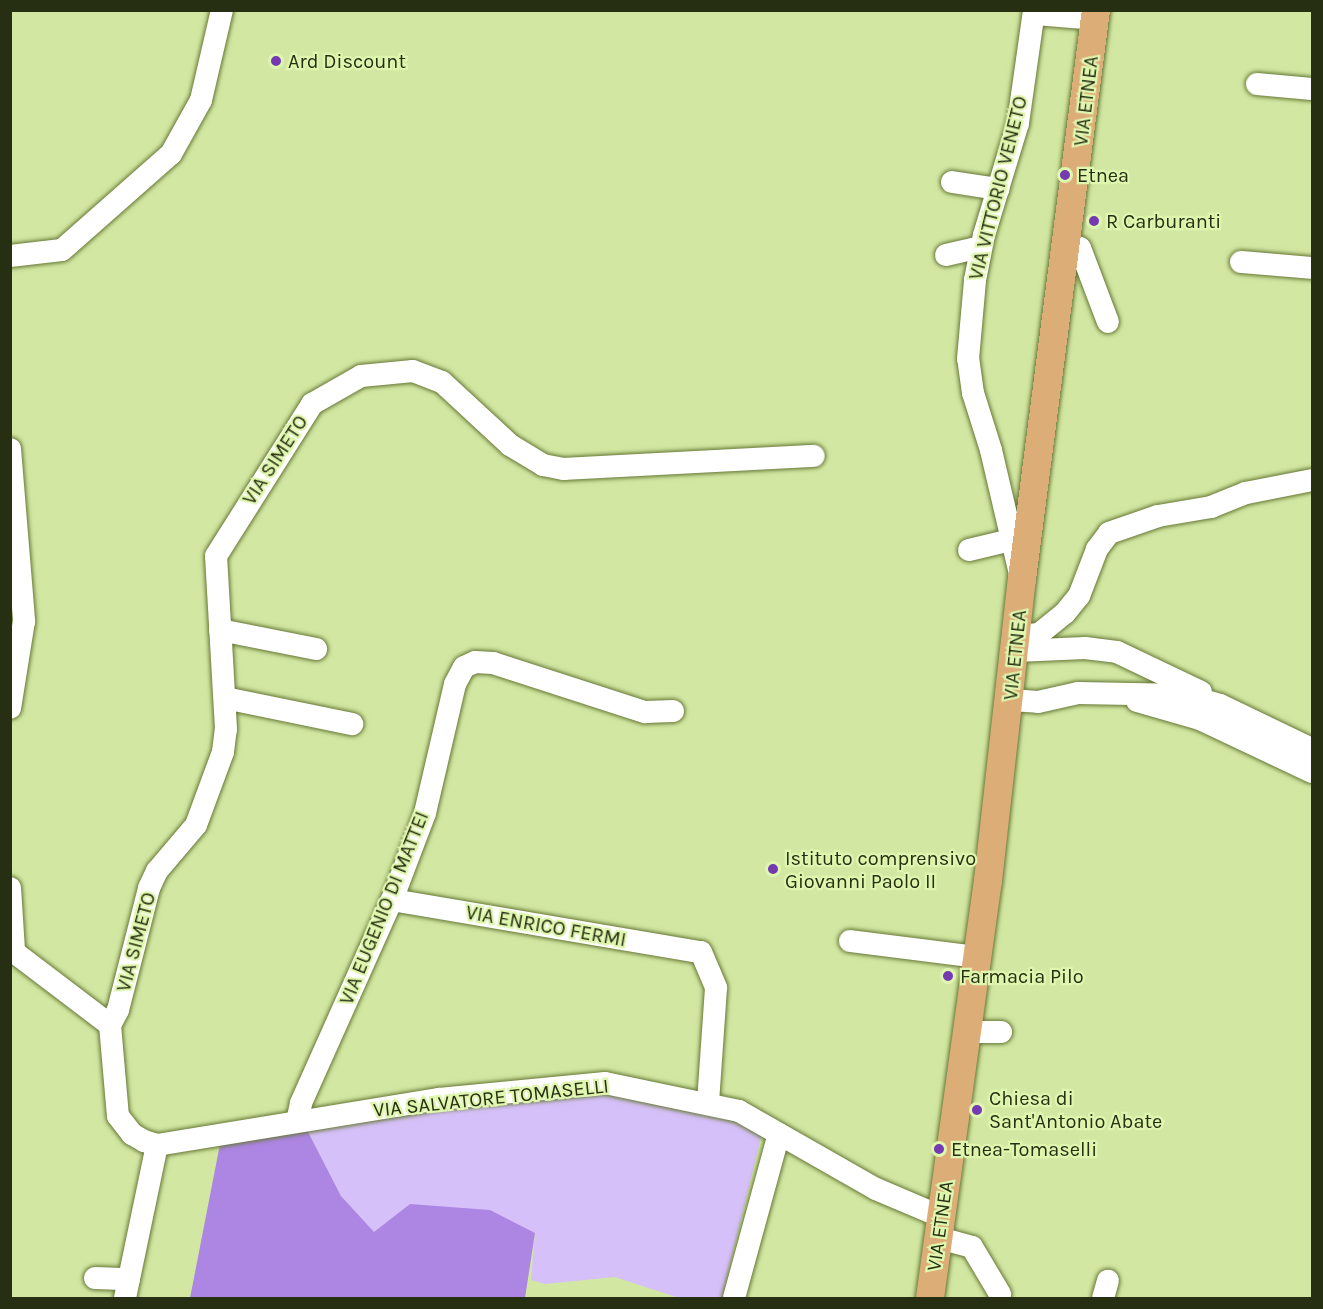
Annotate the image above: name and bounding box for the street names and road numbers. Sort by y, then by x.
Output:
street label: VIA ETNEA [1069,55,1103,147]
street label: VIA VITTORIO VENETO [964,94,1032,282]
street label: VIA SIMETO [237,411,313,509]
street label: VIA ETNEA [998,609,1032,701]
street label: VIA EUGENIO DI MATTEI [334,808,434,1008]
street label: VIA SIMETO [111,890,161,994]
street label: VIA ENRICO FERMI [464,900,628,952]
street label: VIA SALVATORE TOMASELLI [372,1074,610,1122]
street label: VIA ETNEA [922,1179,958,1273]

